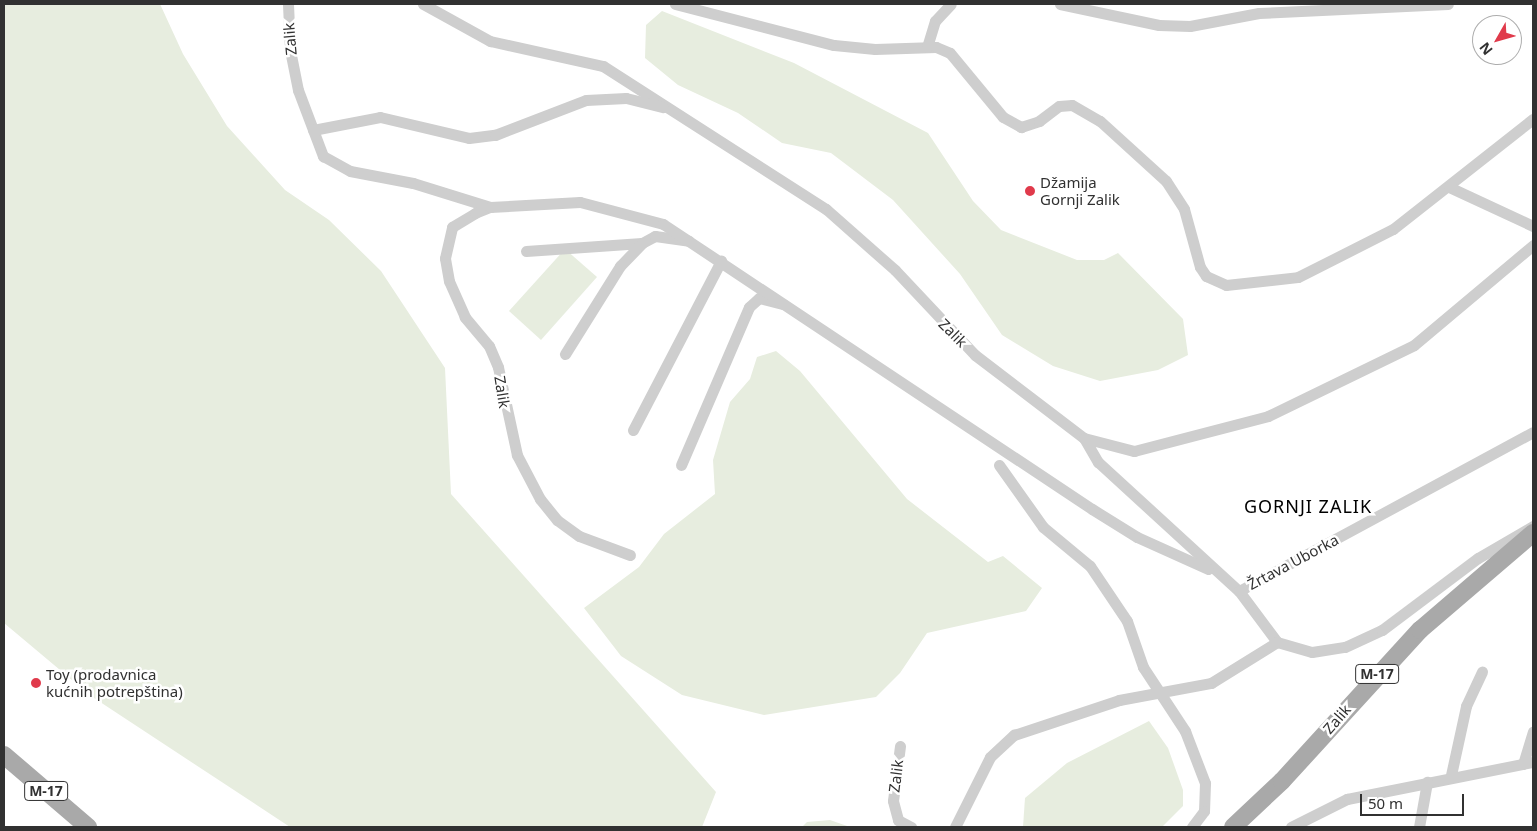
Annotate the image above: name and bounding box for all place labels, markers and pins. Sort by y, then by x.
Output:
place label: Džamija Gornji Zalik [1040,173,1120,208]
marker: Džamija Gornji Zalik [1024,185,1036,197]
place label: Toy (prodavnica kućnih potrepština) [46,665,183,700]
marker: Toy (prodavnica kućnih potrepština) [30,677,42,689]

